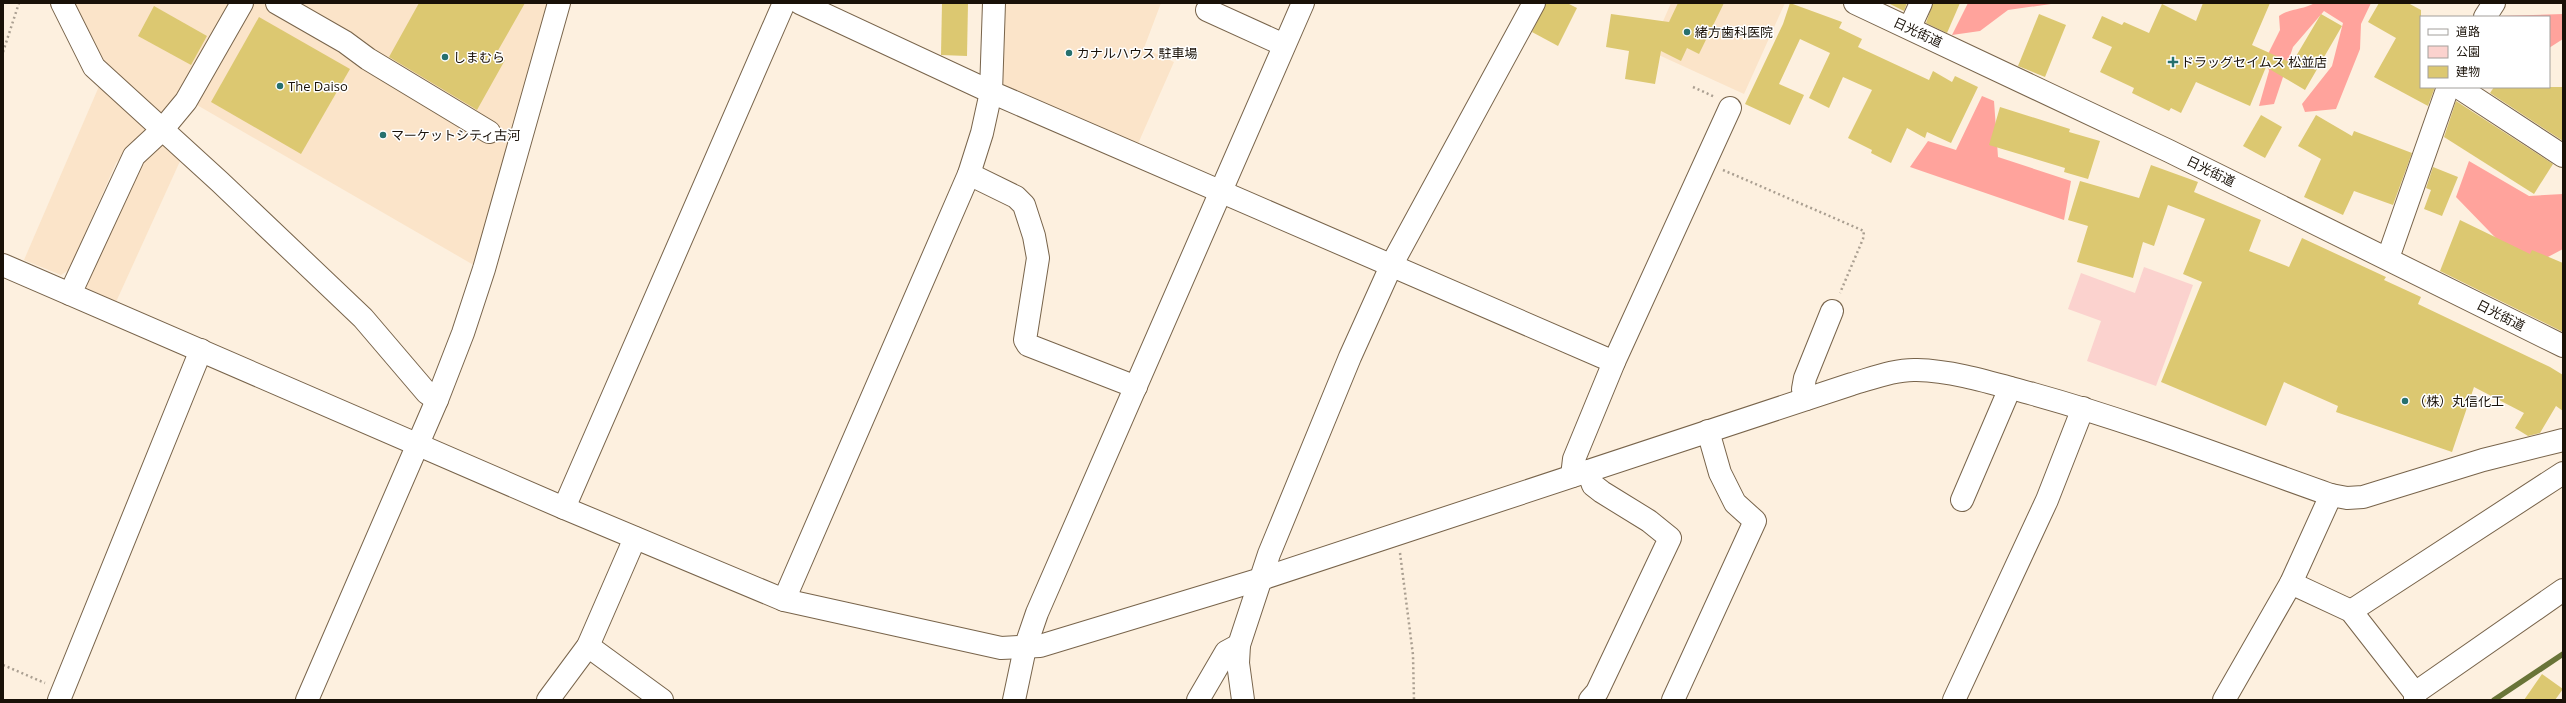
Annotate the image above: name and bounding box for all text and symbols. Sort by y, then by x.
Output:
street label: 日光街道 [1891,13,1945,51]
legend [2420,16,2550,88]
place label: 緒方歯科医院 [1695,23,1773,41]
text: 道路 [2456,23,2480,40]
marker: 緒方歯科医院 [1682,27,1692,37]
text: 公園 [2456,43,2480,60]
place label: カナルハウス 駐車場 [1077,44,1197,62]
place label: しまむら [453,48,505,66]
marker: カナルハウス 駐車場 [1064,48,1074,58]
marker: しまむら [440,52,450,62]
place label: ドラッグセイムス 松並店 [2181,53,2327,71]
marker: ドラッグセイムス 松並店 [2168,57,2178,67]
text: 建物 [2456,63,2480,80]
place label: The Daiso [288,77,348,95]
marker: The Daiso [275,81,285,91]
place label: マーケットシティ古河 [391,126,520,144]
marker: マーケットシティ古河 [378,130,388,140]
street label: 日光街道 [2184,152,2238,190]
street label: 日光街道 [2474,295,2528,335]
place label: （株）丸信化工 [2413,392,2504,410]
marker: （株）丸信化工 [2400,396,2410,406]

